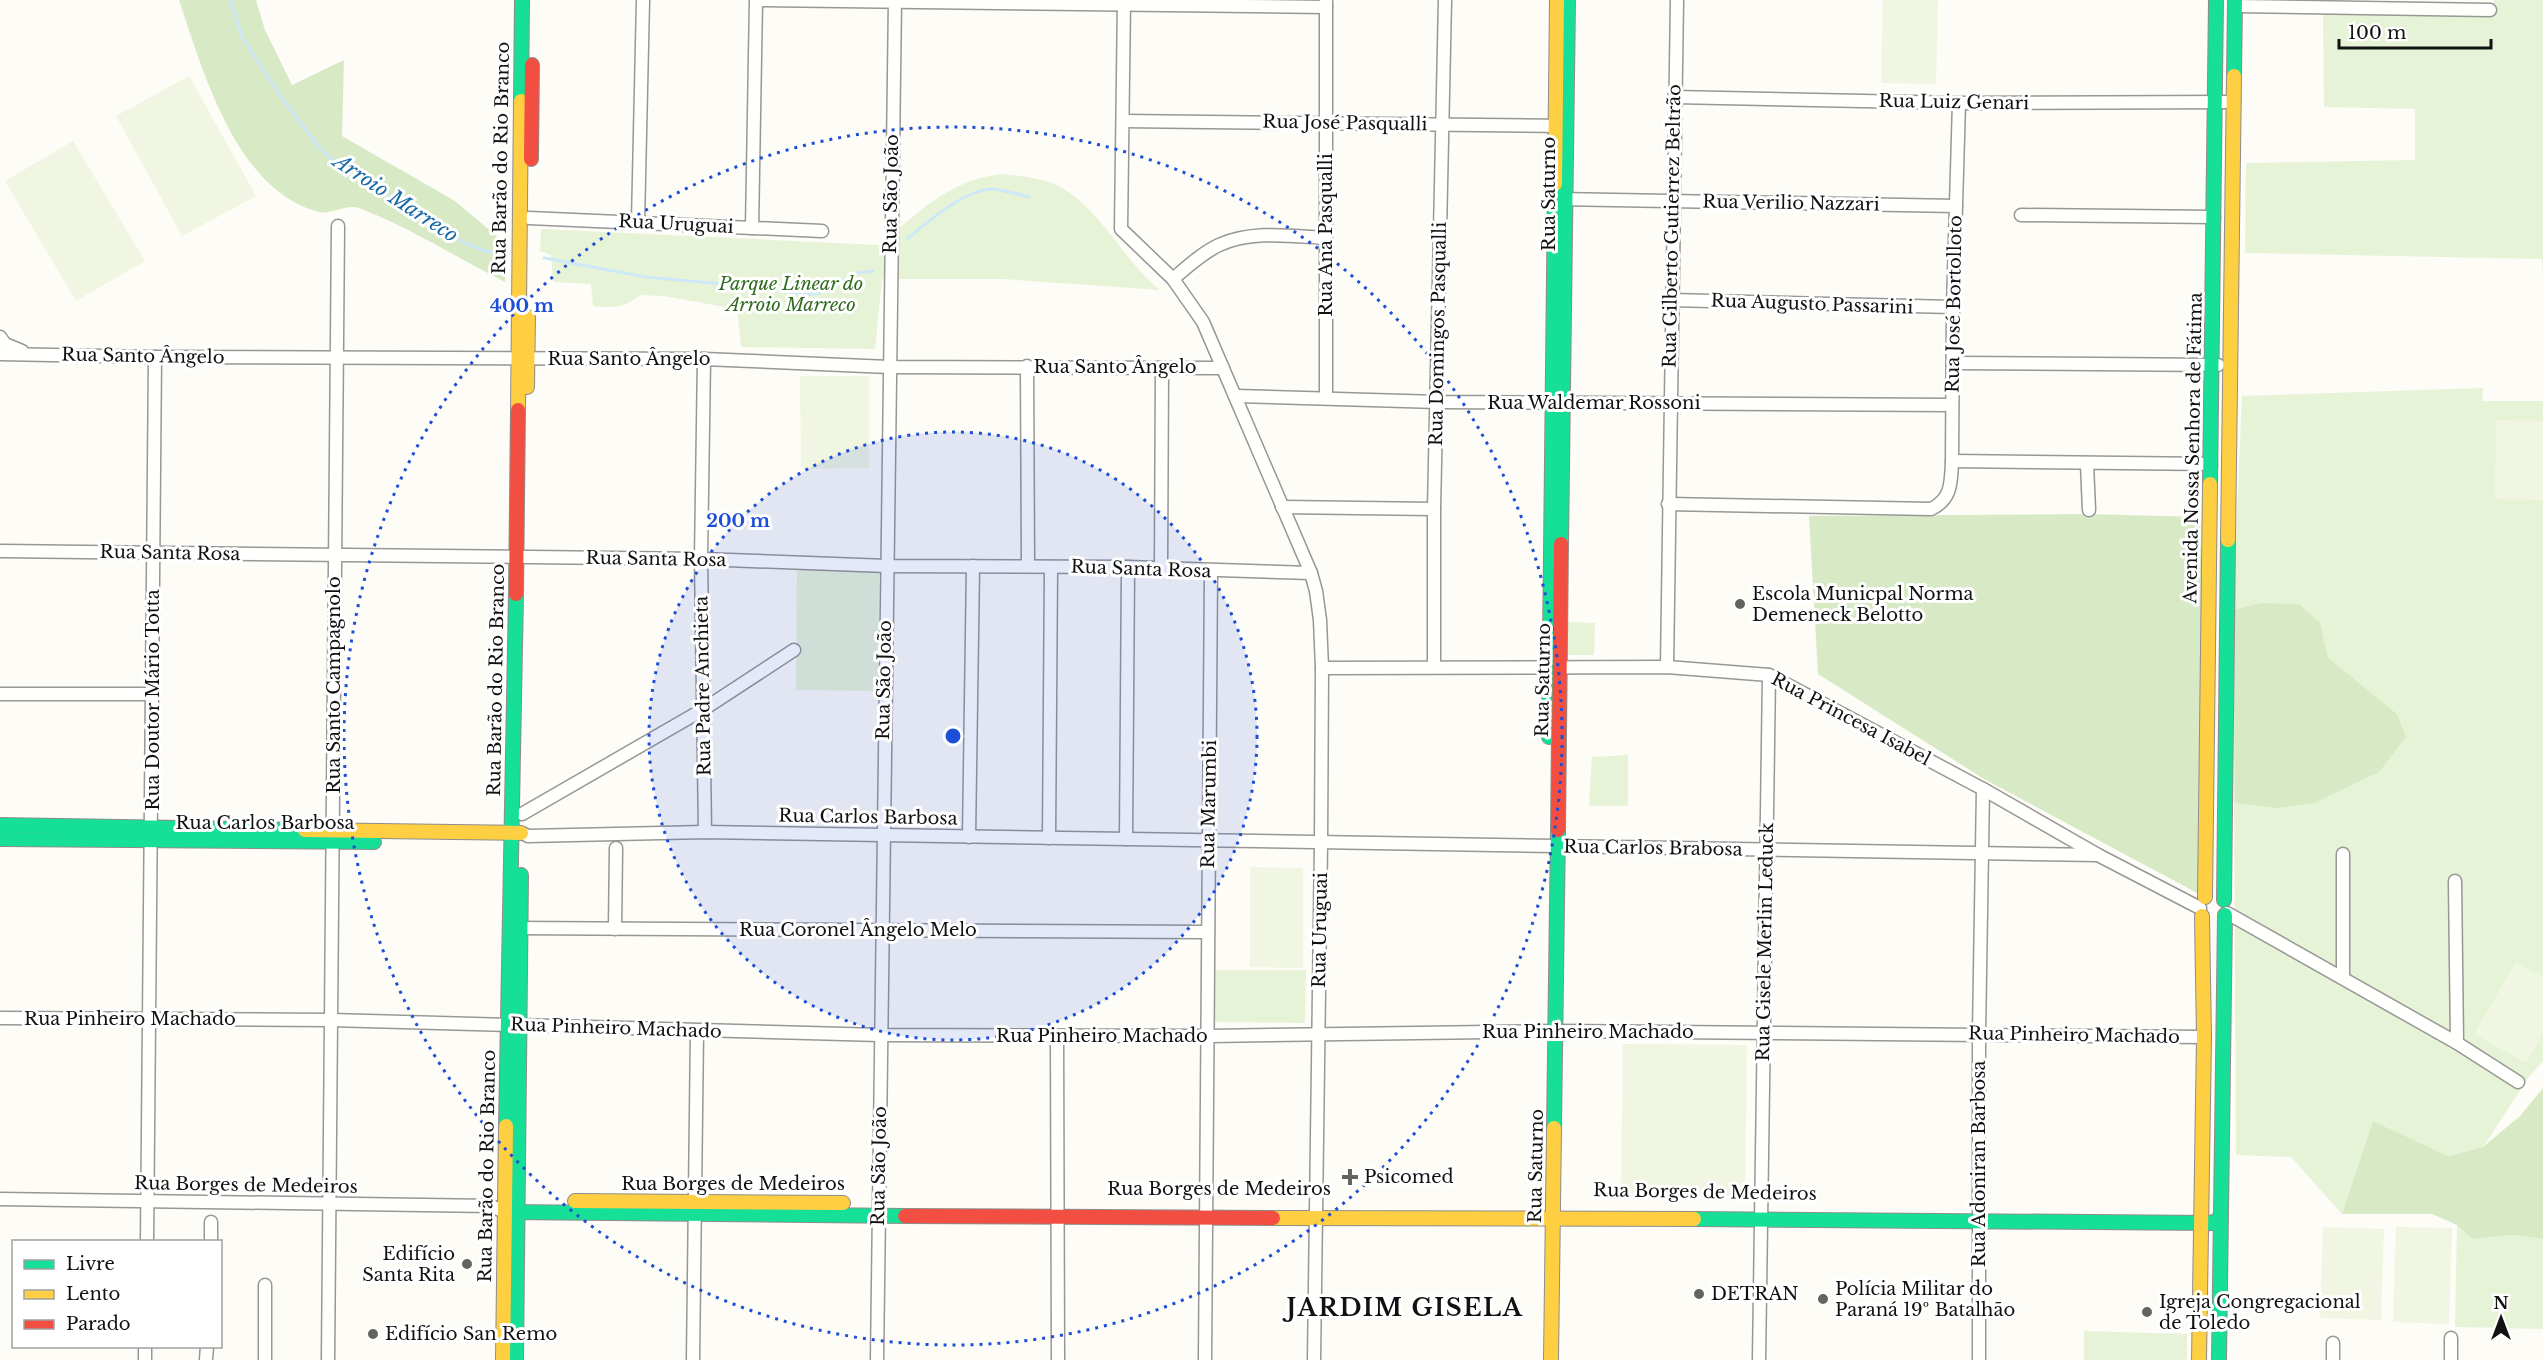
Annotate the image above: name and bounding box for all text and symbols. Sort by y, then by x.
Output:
scale bar [2339,12,2490,50]
text: 100 m [2348,22,2406,44]
street label: Rua Barão do Rio Branco [488,41,514,275]
street label: Rua Gilberto Gutierrez Beltrão [1659,84,1685,368]
street label: Rua Luiz Genari [1878,90,2030,114]
street label: Rua José Pasqualli [1262,111,1428,135]
street label: Rua São João [879,134,903,254]
street label: Rua Saturno [1538,137,1560,251]
water label: Arroio Marreco [327,147,463,247]
street label: Rua Ana Pasqualli [1315,153,1337,317]
street label: Rua Verilio Nazzari [1702,190,1880,216]
street label: Rua Uruguai [618,210,734,238]
street label: Rua José Bortolloto [1941,215,1967,393]
street label: Rua Domingos Pasqualli [1425,222,1451,446]
park label: Parque Linear do Arroio Marreco [718,273,863,316]
street label: Rua Augusto Passarini [1710,289,1914,319]
street label: Avenida Nossa Senhora de Fátima [2179,292,2207,605]
text: 400 m [490,295,554,317]
street label: Rua Santo Ângelo [61,343,225,368]
street label: Rua Santo Ângelo [547,347,711,370]
street label: Rua Santo Ângelo [1033,355,1197,378]
street label: Rua Waldemar Rossoni [1487,392,1701,414]
text: 200 m [706,510,770,532]
street label: Rua Santa Rosa [99,541,241,565]
street label: Rua Santa Rosa [585,547,727,571]
street label: Rua Santa Rosa [1070,556,1212,582]
street label: Rua Barão do Rio Branco [483,563,509,797]
street label: Rua Santo Campagnolo [323,576,345,794]
place label: Escola Municpal Norma Demeneck Belotto [1752,583,1974,626]
street label: Rua Doutor Mário Totta [142,589,164,811]
street label: Rua Padre Anchieta [690,596,716,776]
marker: Escola Municpal Norma Demeneck Belotto [1733,597,1747,611]
street label: Rua São João [872,620,896,740]
street label: Rua Saturno [1531,623,1555,737]
street label: Rua Princesa Isabel [1768,668,1935,770]
centre of rings [943,726,963,746]
street label: Rua Marumbi [1197,739,1221,869]
street label: Rua Carlos Barbosa [778,804,958,830]
street label: Rua Carlos Barbosa [175,812,355,834]
street label: Rua Gisele Merlin Leduck [1752,822,1778,1062]
street label: Rua Carlos Brabosa [1563,835,1743,861]
street label: Rua Uruguai [1308,872,1332,988]
street label: Rua Coronel Ângelo Melo [739,918,977,941]
street label: Rua Pinheiro Machado [24,1008,236,1030]
street label: Rua Pinheiro Machado [510,1013,722,1043]
street label: Rua Pinheiro Machado [1482,1021,1694,1043]
street label: Rua Pinheiro Machado [1968,1022,2180,1048]
street label: Rua Pinheiro Machado [996,1025,1208,1047]
street label: Rua Barão do Rio Branco [474,1049,500,1283]
street label: Rua Adoniran Barbosa [1968,1061,1990,1267]
street label: Rua São João [867,1106,891,1226]
street label: Rua Saturno [1524,1109,1548,1223]
place label: Psicomed [1364,1166,1454,1188]
marker: Psicomed [1341,1168,1359,1186]
street label: Rua Borges de Medeiros [134,1172,358,1198]
street label: Rua Borges de Medeiros [621,1173,845,1195]
street label: Rua Borges de Medeiros [1107,1178,1331,1200]
street label: Rua Borges de Medeiros [1593,1179,1817,1205]
legend [12,1240,222,1348]
place label: Edifício Santa Rita [362,1243,455,1286]
text: Livre [66,1253,115,1275]
marker: Edifício Santa Rita [460,1257,474,1271]
place label: Polícia Militar do Paraná 19º Batalhão [1835,1278,2015,1321]
text: Lento [66,1283,120,1305]
place label: DETRAN [1711,1283,1799,1305]
marker: DETRAN [1692,1287,1706,1301]
north arrow [2471,1288,2531,1348]
place label: Igreja Congregacional de Toledo [2159,1291,2361,1334]
marker: Polícia Militar do Paraná 19º Batalhão [1816,1292,1830,1306]
district label: JARDIM GISELA [1281,1293,1524,1322]
text: N [2493,1293,2509,1313]
marker: Igreja Congregacional de Toledo [2140,1305,2154,1319]
text: Parado [66,1313,131,1335]
place label: Edifício San Remo [385,1323,557,1345]
marker: Edifício San Remo [366,1327,380,1341]

